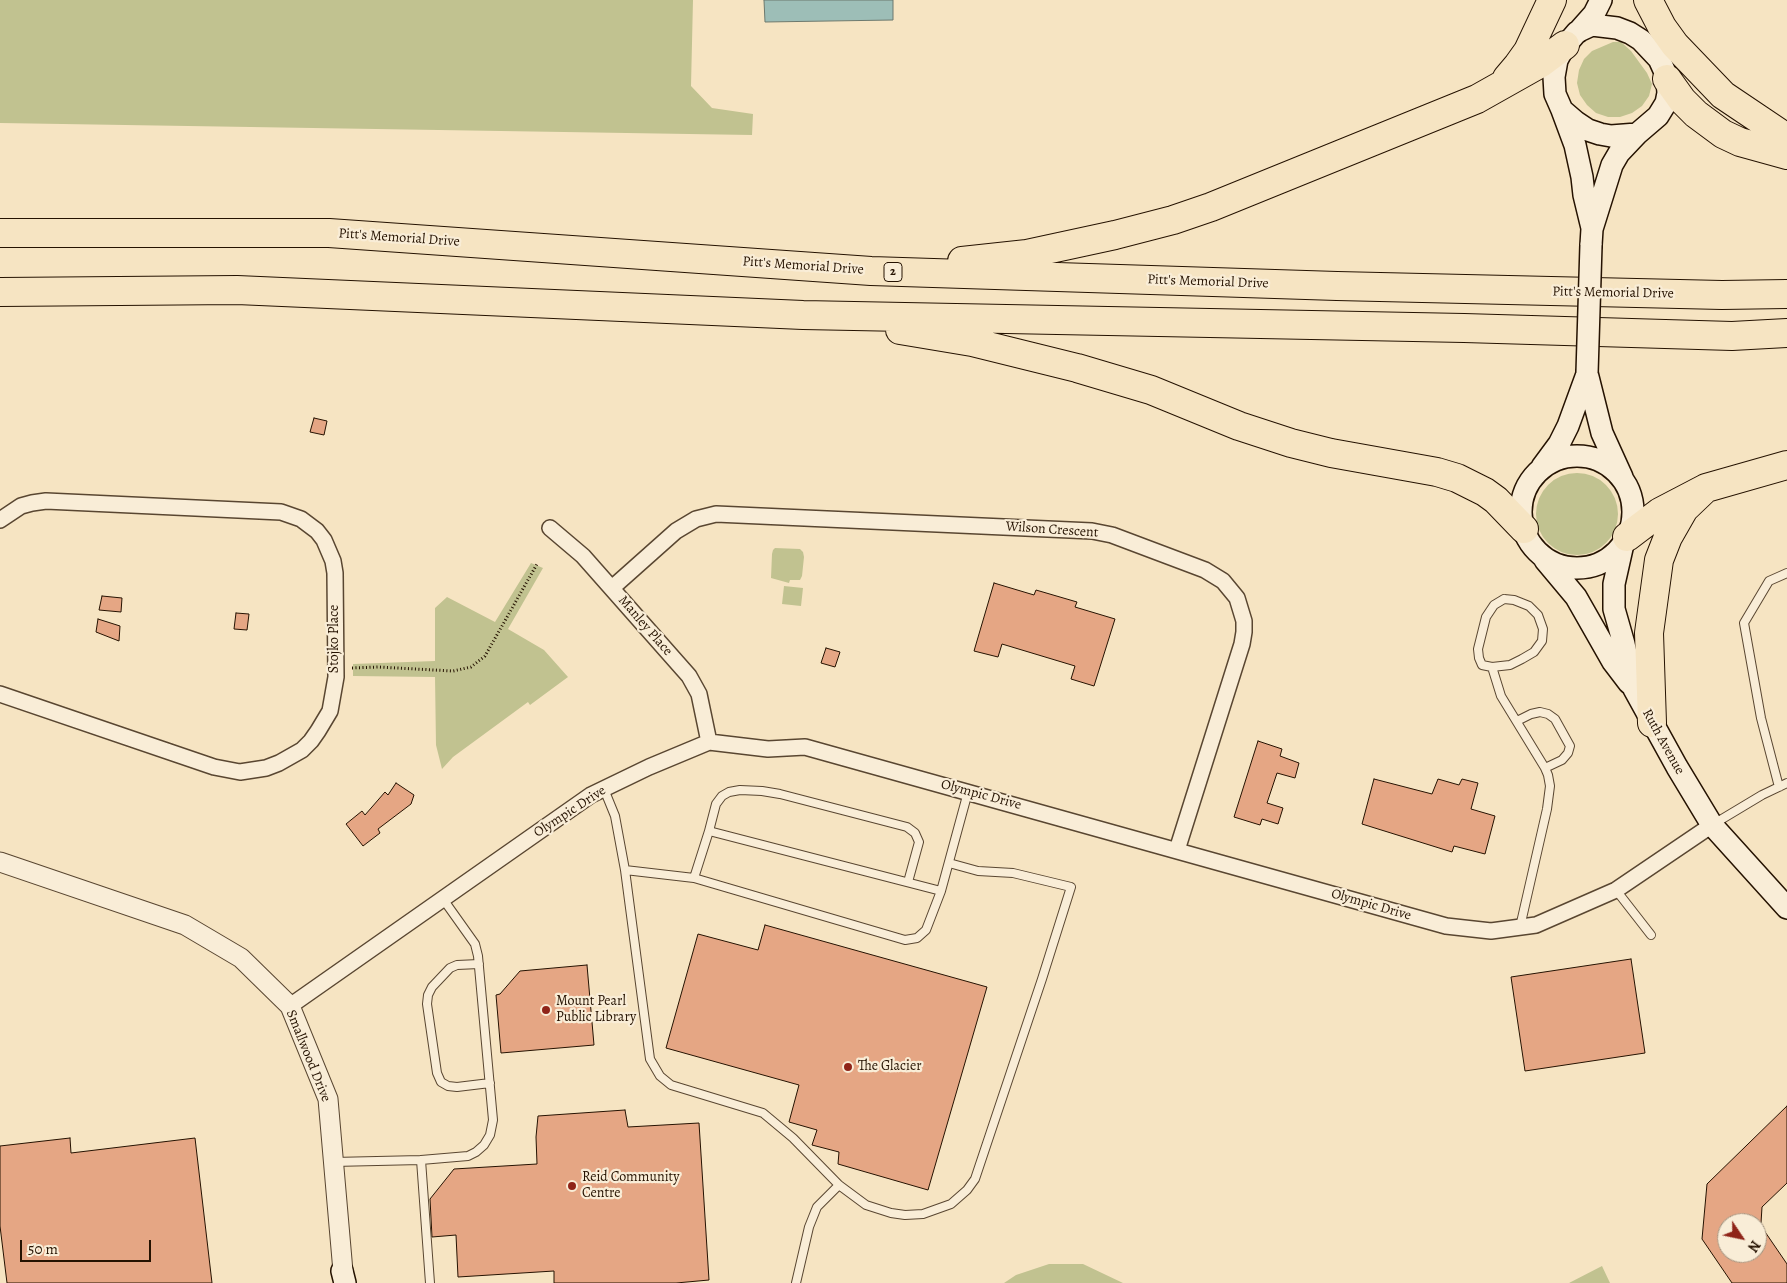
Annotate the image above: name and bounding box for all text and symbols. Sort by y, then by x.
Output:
street label: Pitt's Memorial Drive [338,225,460,251]
street label: Pitt's Memorial Drive [742,253,864,279]
road number: 2 [884,262,902,282]
street label: Pitt's Memorial Drive [1147,271,1269,293]
street label: Pitt's Memorial Drive [1552,284,1674,302]
street label: Wilson Crescent [1005,518,1099,542]
street label: Manley Place [614,592,676,660]
street label: Stojko Place [327,605,343,673]
street label: Ruth Avenue [1638,706,1688,778]
street label: Olympic Drive [939,776,1023,814]
street label: Olympic Drive [531,782,609,842]
street label: Olympic Drive [1329,886,1413,924]
place label: Mount Pearl Public Library [556,994,636,1026]
marker: Mount Pearl Public Library [540,1004,552,1016]
street label: Smallwood Drive [282,1008,334,1104]
place label: The Glacier [858,1059,922,1075]
marker: The Glacier [842,1061,854,1073]
place label: Reid Community Centre [582,1170,679,1202]
marker: Reid Community Centre [566,1180,578,1192]
north arrow [1717,1213,1767,1263]
scale bar [22,1230,154,1262]
text: N [1743,1237,1765,1256]
text: 50 m [28,1239,58,1259]

